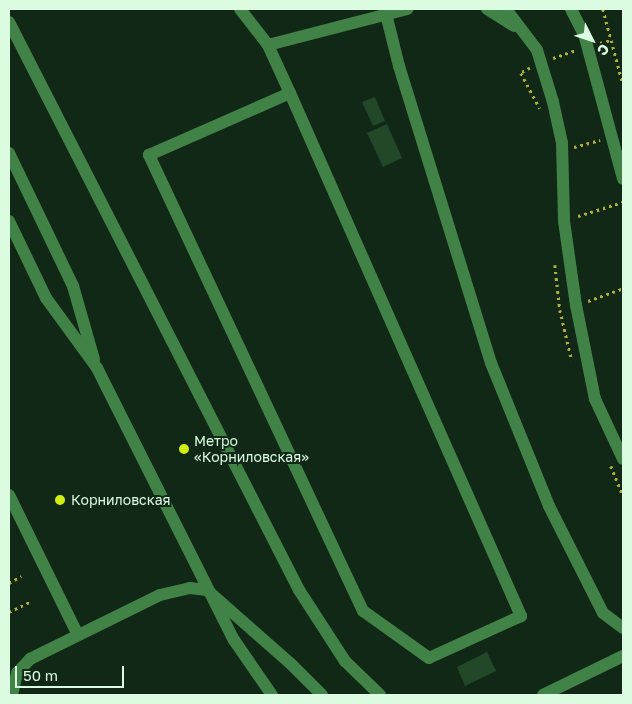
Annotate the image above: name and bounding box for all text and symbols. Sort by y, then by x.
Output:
north arrow [567,15,617,65]
text: С [594,41,613,59]
place label: Метро «Корниловская» [194,433,309,466]
marker: Метро «Корниловская» [178,443,190,455]
place label: Корниловская [71,492,171,508]
marker: Корниловская [53,493,67,507]
scale bar [18,656,126,688]
text: 50 m [23,666,58,684]

